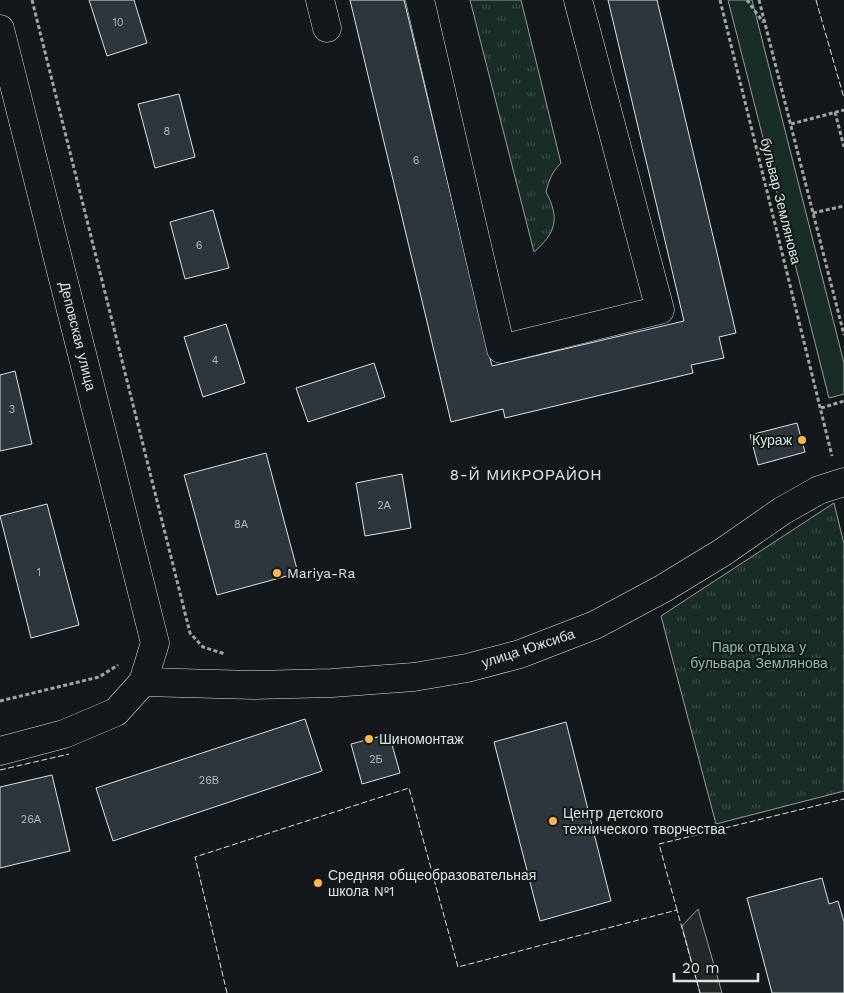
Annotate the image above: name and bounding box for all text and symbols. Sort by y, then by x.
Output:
house number: 10 [112,16,124,29]
house number: 8 [164,125,171,138]
street label: бульвар Землянова [758,136,805,266]
house number: 6 [413,154,420,167]
house number: 6 [196,239,203,252]
street label: Деповская улица [57,280,99,392]
house number: 4 [212,354,219,367]
house number: 3 [9,403,15,416]
place label: Кураж [752,432,793,448]
marker: Кураж [796,434,808,446]
district label: 8-Й МИКРОРАЙОН [450,466,602,484]
house number: 2А [377,499,392,512]
house number: 8А [234,518,249,531]
place label: Mariya-Ra [287,565,355,581]
house number: 1 [37,566,41,579]
marker: Mariya-Ra [271,567,283,579]
street label: улица Южсиба [479,625,577,671]
park label: Парк отдыха у бульвара Землянова [690,639,828,671]
place label: Шиномонтаж [379,731,464,747]
marker: Шиномонтаж [363,733,375,745]
house number: 2Б [369,753,383,766]
house number: 26В [199,774,219,787]
place label: Центр детского технического творчества [563,805,726,837]
house number: 26А [21,813,42,826]
marker: Центр детского технического творчества [547,815,559,827]
place label: Средняя общеобразовательная школа №1 [328,867,536,899]
marker: Средняя общеобразовательная школа №1 [312,877,324,889]
scale bar [674,950,758,982]
text: 20 m [682,959,720,977]

